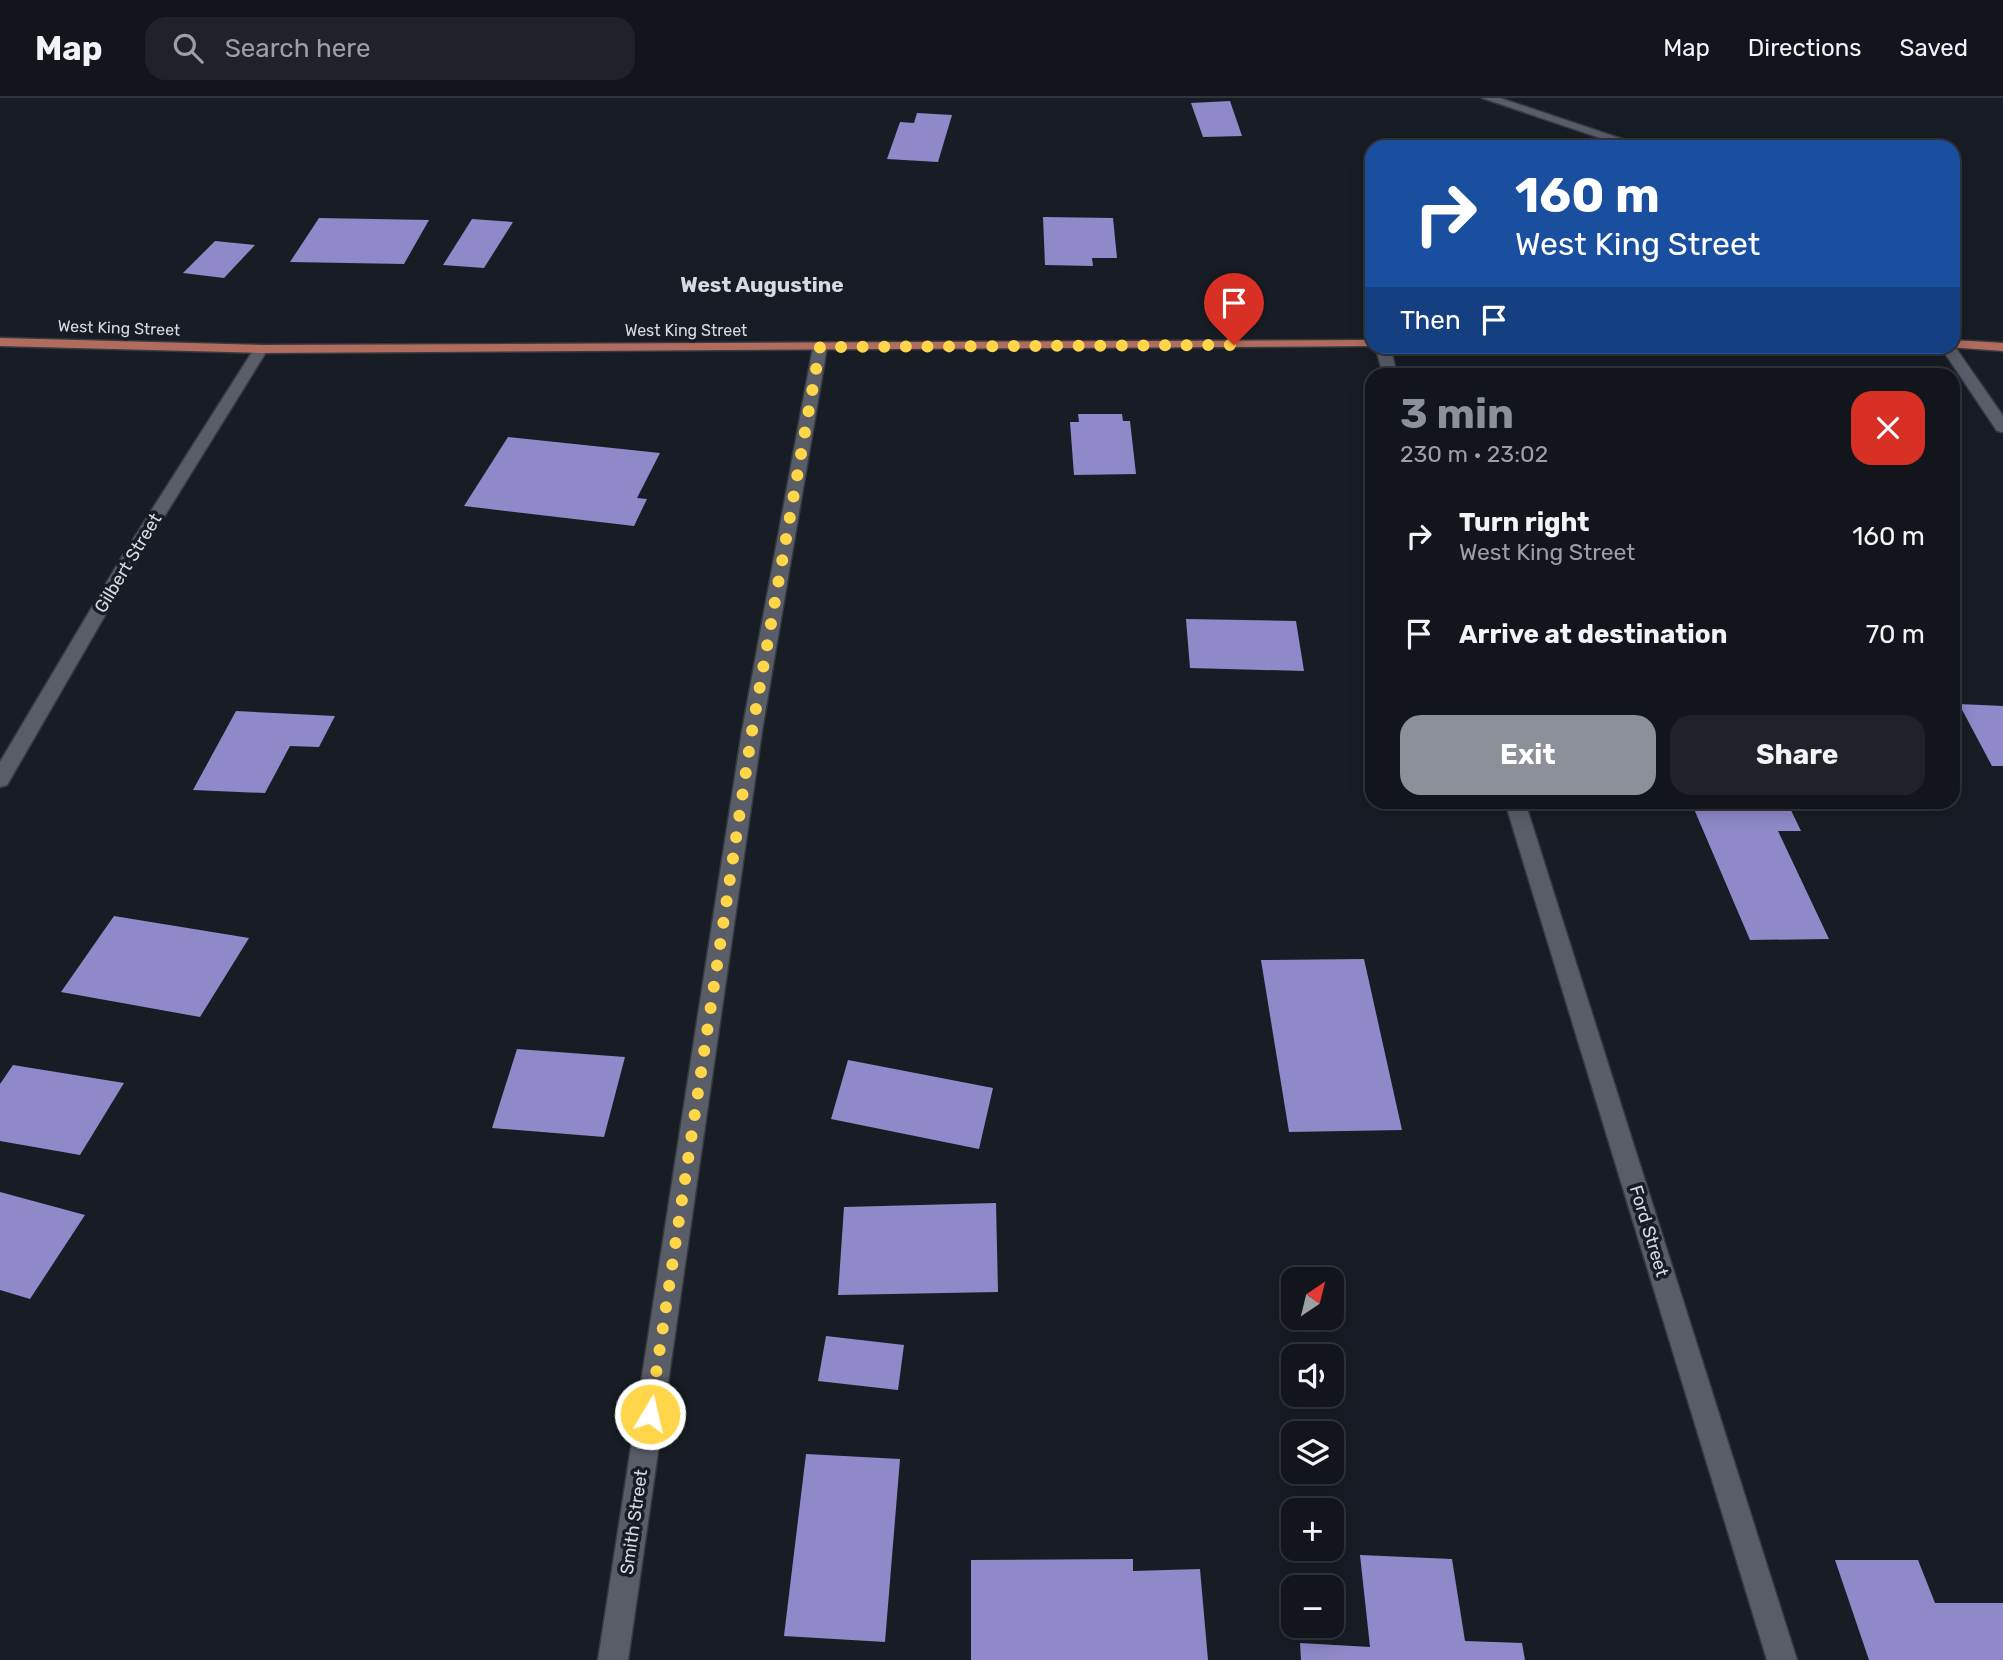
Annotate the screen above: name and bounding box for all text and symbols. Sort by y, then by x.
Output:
search box [145,17,635,80]
text: Map [35,29,103,68]
icon: search [169,29,207,67]
text: Search here [225,33,370,64]
text: Map [1663,34,1710,62]
text: Directions [1748,34,1861,62]
text: Saved [1899,34,1968,62]
text: 160 m [1515,166,1660,224]
icon: right [1400,168,1491,259]
text: West King Street [1515,225,1760,263]
district label: West Augustine [680,272,844,297]
pin [1204,273,1264,345]
icon: arrive [1215,284,1253,322]
icon: arrive [1475,301,1513,339]
text: Then [1400,305,1461,336]
street label: West King Street [57,316,181,340]
street label: West King Street [625,321,747,340]
text: 3 min [1400,389,1514,439]
button: close [1851,391,1925,465]
text: 230 m · 23:02 [1400,440,1548,468]
text: Turn right [1459,507,1589,538]
street label: Gilbert Street [90,509,166,617]
icon: right [1400,517,1438,555]
text: 160 m [1852,521,1925,552]
text: West King Street [1459,538,1635,566]
icon: arrive [1400,615,1438,653]
text: Arrive at destination [1459,619,1727,650]
text: 70 m [1866,619,1925,650]
button: Exit [1400,715,1656,795]
button: Share [1670,715,1925,795]
street label: Ford Street [1625,1183,1673,1279]
north arrow [1281,1267,1344,1330]
map controls [1281,1267,1344,1638]
button: sound [1281,1344,1344,1407]
position arrow [613,1377,687,1451]
button: layers [1281,1421,1344,1484]
street label: Smith Street [616,1468,652,1576]
button: + [1281,1498,1344,1561]
button: − [1281,1575,1344,1638]

